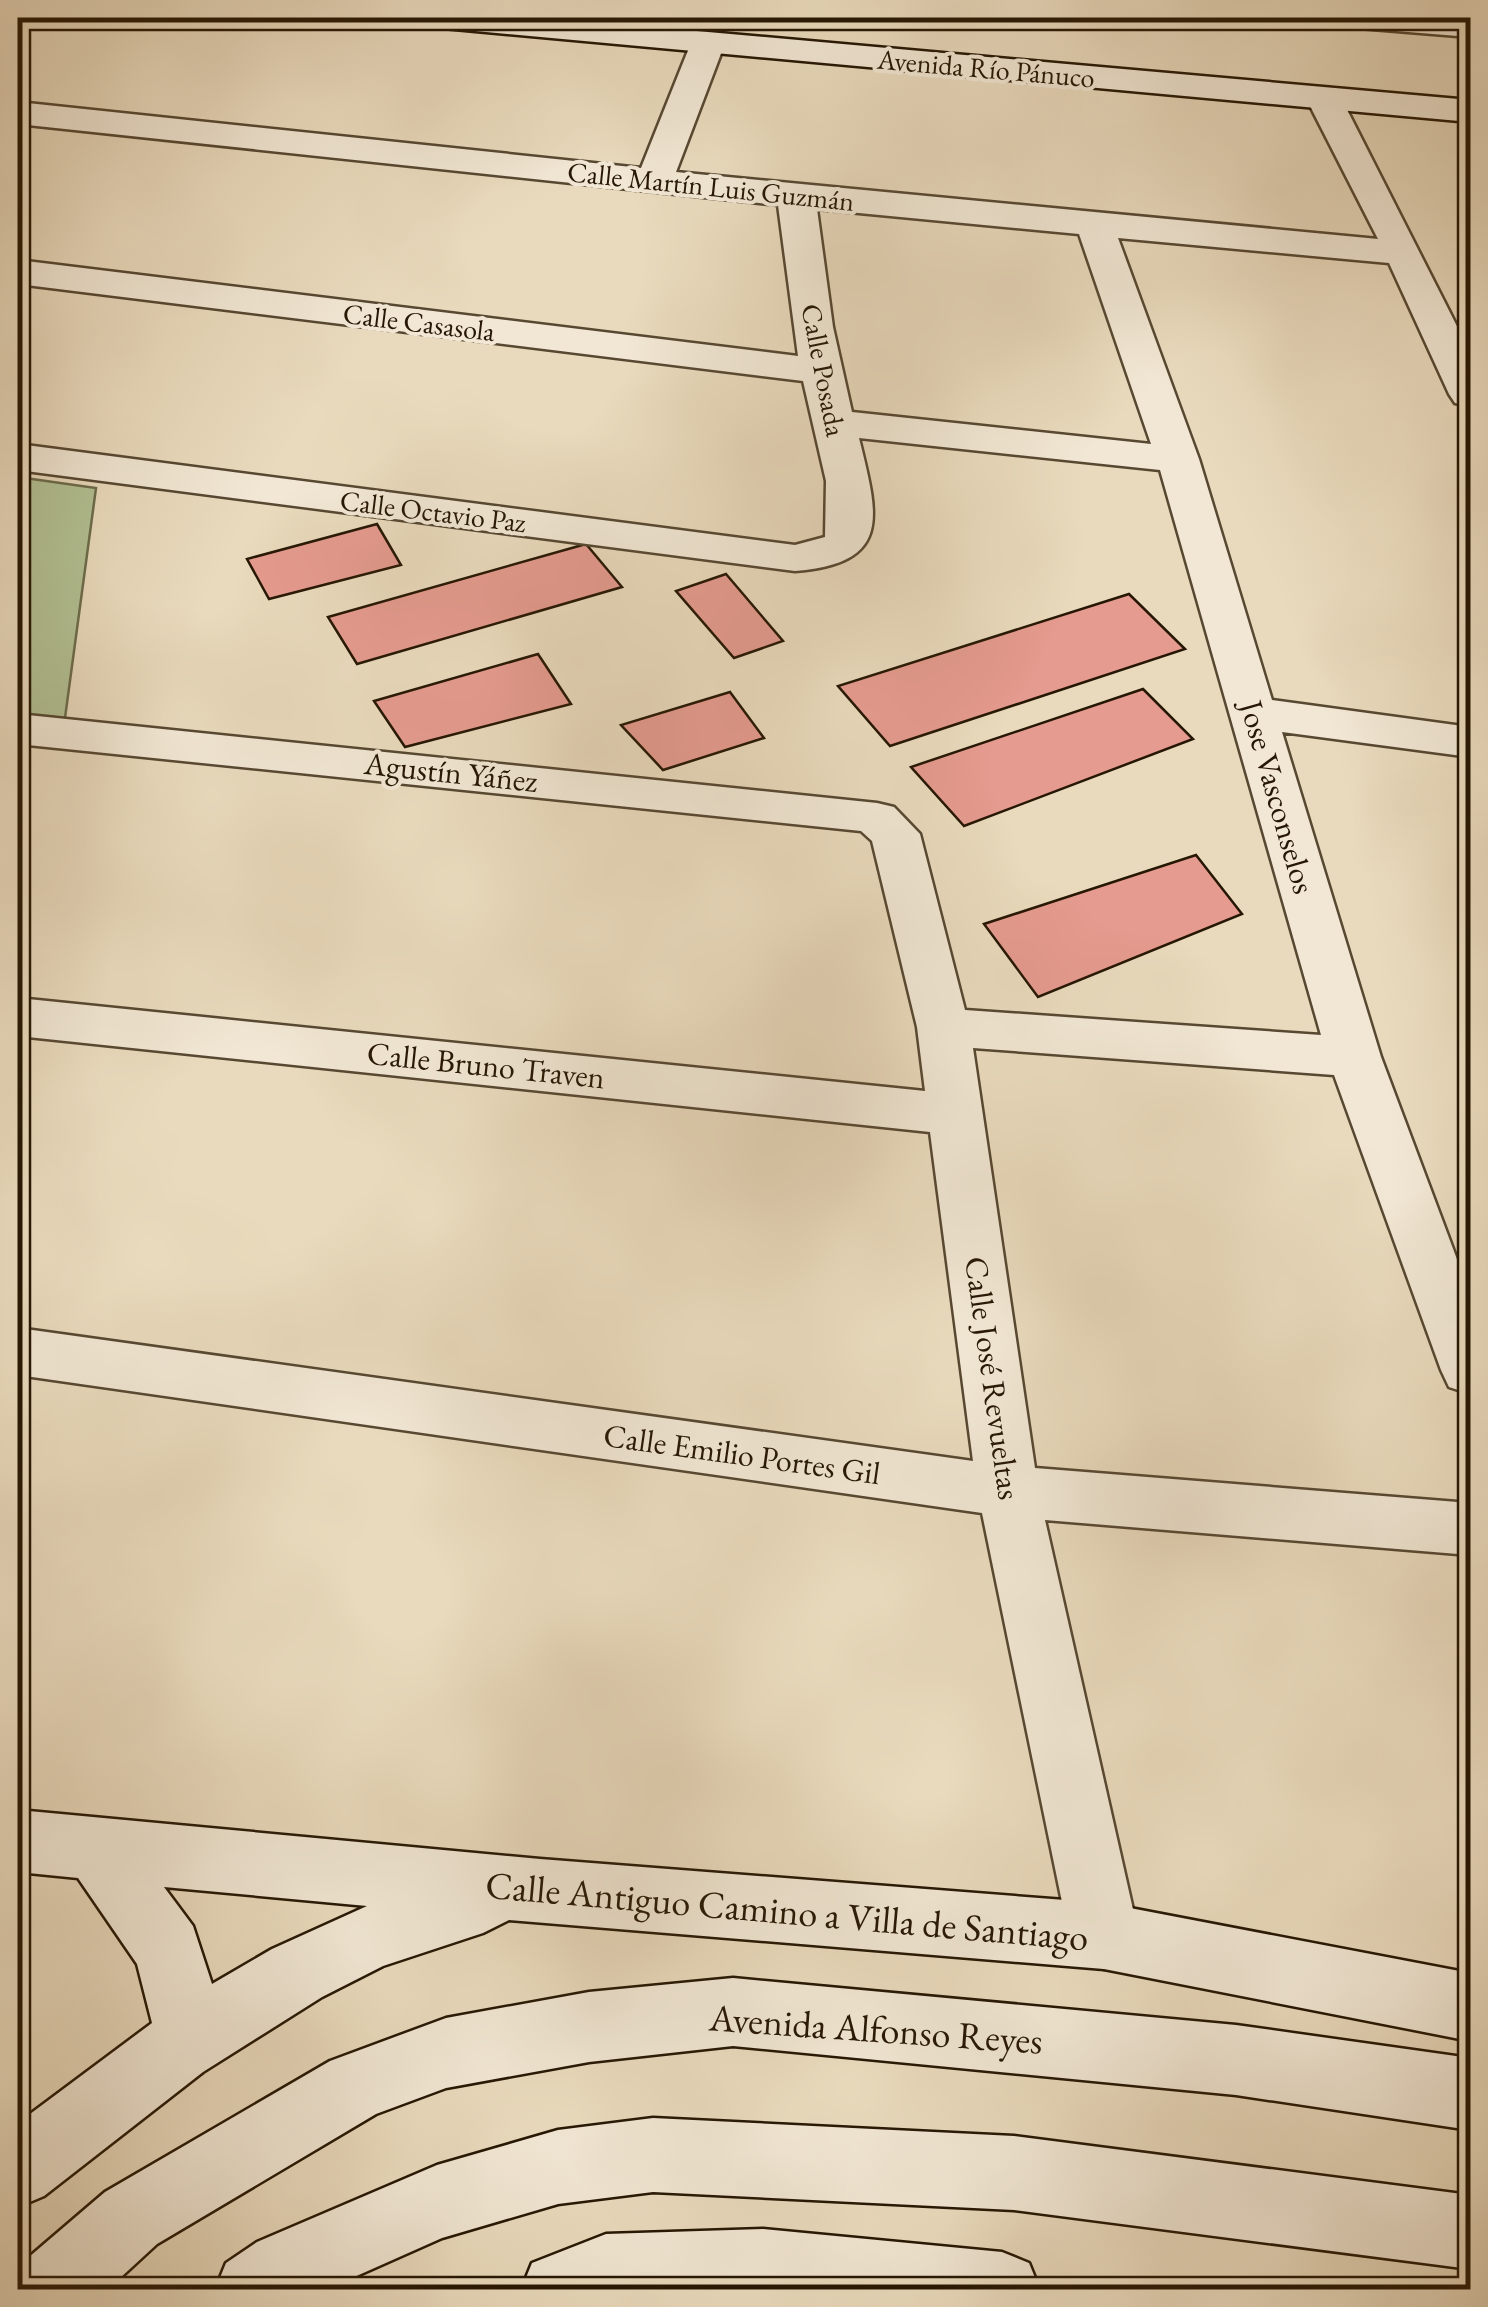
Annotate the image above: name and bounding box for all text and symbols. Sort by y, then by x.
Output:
street label: Avenida Río Pánuco [875,40,1096,95]
street label: Calle Martín Luis Guzmán [566,153,856,219]
street label: Calle Casasola [341,295,498,349]
street label: Calle Posada [793,301,855,440]
street label: Calle Octavio Paz [338,482,528,540]
street label: Jose Vasconselos [1230,693,1326,899]
street label: Agustín Yáñez [361,742,540,802]
street label: Calle Bruno Traven [365,1032,607,1098]
street label: Calle José Revueltas [955,1254,1031,1502]
street label: Calle Emilio Portes Gil [601,1414,883,1494]
street label: Calle Antiguo Camino a Villa de Santiago [484,1860,1091,1961]
street label: Avenida Alfonso Reyes [707,1992,1045,2065]

